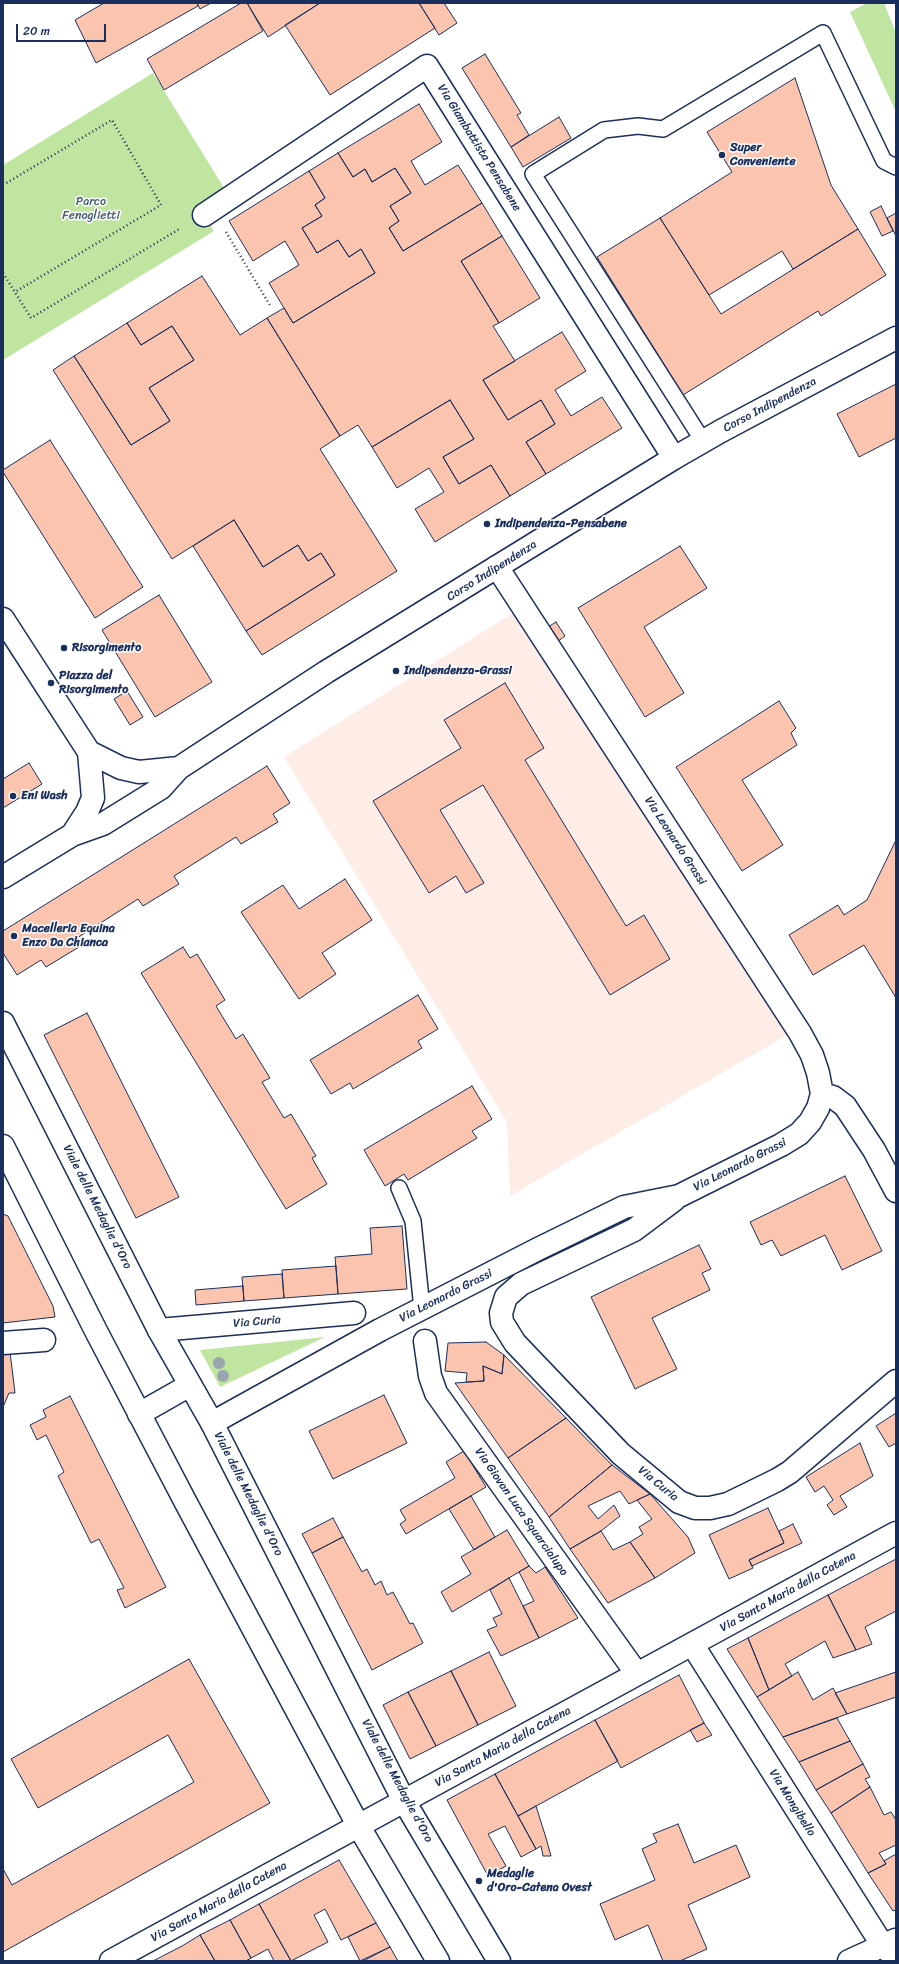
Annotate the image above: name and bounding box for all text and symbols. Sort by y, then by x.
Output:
scale bar [18,16,108,42]
text: 20 m [23,20,50,42]
street label: Via Giambattista Pensabene [434,82,524,214]
place label: Super Conveniente [730,141,796,169]
marker: Super Conveniente [717,150,727,160]
park label: Parco Fenoglietti [62,195,120,223]
street label: Corso Indipendenza [721,374,819,436]
place label: Indipendenza-Pensabene [495,517,627,531]
marker: Indipendenza-Pensabene [482,519,492,529]
street label: Corso Indipendenza [444,537,540,605]
place label: Risorgimento [72,641,141,655]
marker: Risorgimento [59,643,69,653]
place label: Indipendenza-Grassi [404,664,512,678]
marker: Indipendenza-Grassi [391,666,401,676]
place label: Piazza del Risorgimento [59,669,128,697]
marker: Piazza del Risorgimento [46,678,56,688]
place label: Eni Wash [21,789,68,803]
marker: Eni Wash [8,791,18,801]
street label: Via Leonardo Grassi [641,794,709,888]
place label: Macelleria Equina Enzo Da Chianca [22,922,115,950]
marker: Macelleria Equina Enzo Da Chianca [9,931,19,941]
street label: Via Leonardo Grassi [691,1135,789,1195]
street label: Viale delle Medaglie d'Oro [59,1143,135,1271]
street label: Via Leonardo Grassi [397,1266,495,1326]
street label: Via Curia [233,1313,281,1331]
street label: Viale delle Medaglie d'Oro [210,1430,286,1558]
street label: Via Giovan Luca Squarcialupo [471,1445,571,1579]
street label: Via Curia [635,1463,681,1505]
street label: Via Santa Maria della Catena [718,1549,858,1635]
street label: Via Santa Maria della Catena [433,1704,573,1790]
street label: Viale delle Medaglie d'Oro [358,1717,436,1845]
street label: Via Mongibello [766,1767,818,1839]
street label: Via Santa Maria della Catena [149,1859,289,1945]
place label: Medaglie d'Oro-Catena Ovest [487,1867,592,1895]
marker: Medaglie d'Oro-Catena Ovest [474,1876,484,1886]

